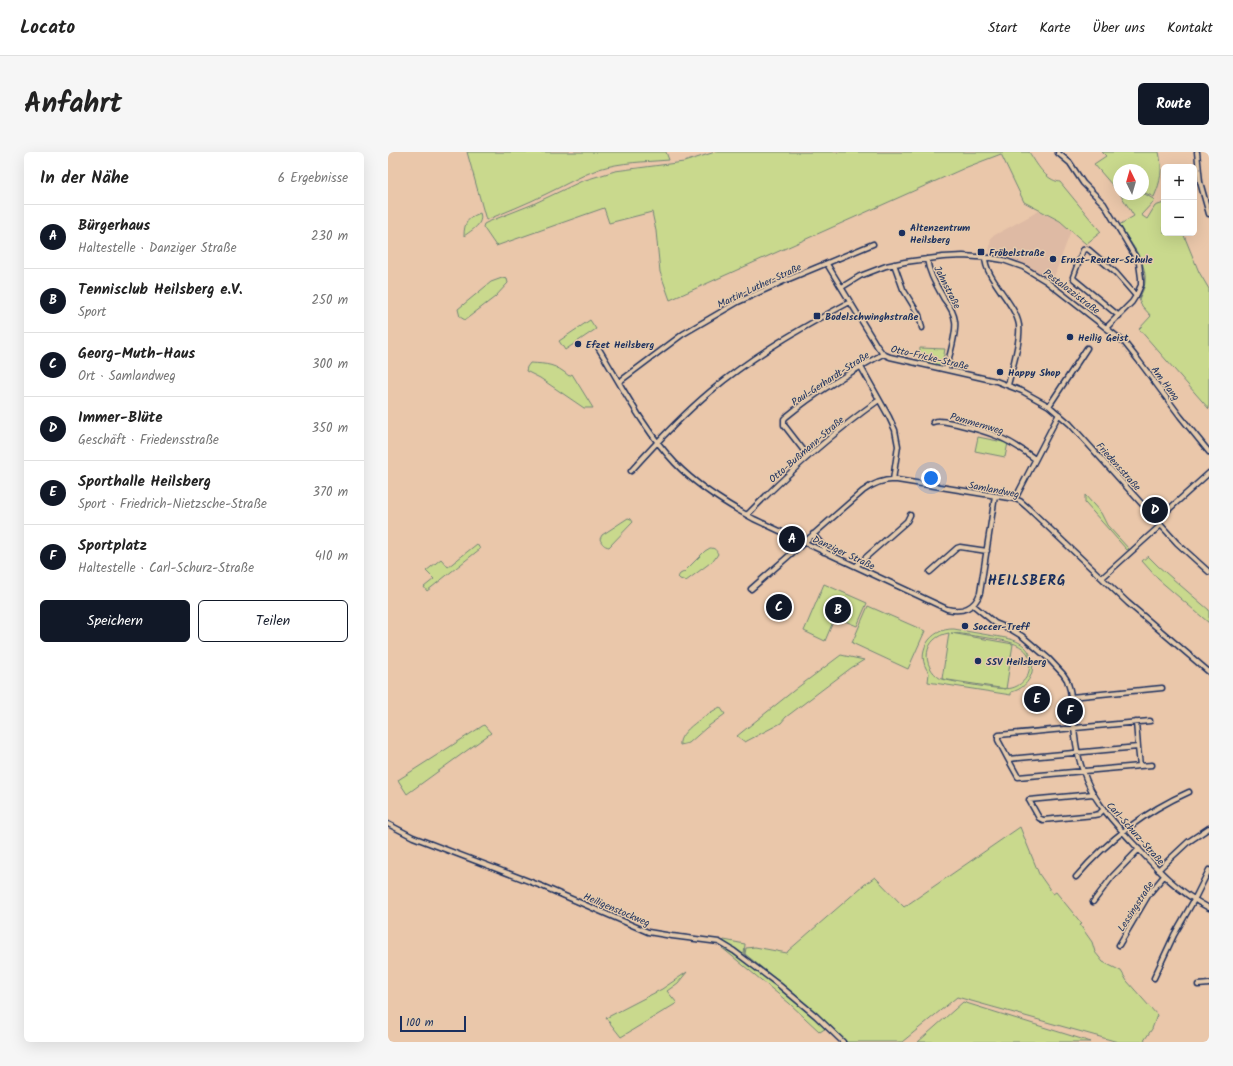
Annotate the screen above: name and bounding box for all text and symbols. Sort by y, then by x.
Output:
text: Locato [20,13,75,43]
text: Start [988,17,1017,39]
text: Karte [1039,17,1071,39]
text: Über uns [1093,17,1145,39]
text: Kontakt [1167,17,1213,39]
text: Anfahrt [24,82,122,127]
button: Route [1138,83,1209,125]
north arrow [1113,164,1149,200]
map controls [1161,164,1197,236]
button: + [1161,164,1197,200]
text: In der Nähe [40,165,129,192]
text: 6 Ergebnisse [278,168,348,189]
button: − [1161,200,1197,236]
text: Bürgerhaus [78,214,150,238]
place label: Altenzentrum Heilsberg [910,220,970,248]
text: A [49,226,57,247]
text: 230 m [311,226,348,247]
marker: Altenzentrum Heilsberg [897,228,907,238]
text: Haltestelle · Danziger Straße [78,238,237,259]
place label: Fröbelstraße [989,245,1045,261]
marker: Fröbelstraße [976,247,986,257]
place label: Ernst-Reuter-Schule [1061,252,1153,268]
marker: Ernst-Reuter-Schule [1048,254,1058,264]
street label: Martin-Luther-Straße [715,259,805,312]
street label: Jahnstraße [929,263,965,312]
street label: Pestalozzistraße [1040,265,1104,319]
text: Tennisclub Heilsberg e.V. [78,278,243,302]
text: B [49,290,57,311]
text: 250 m [311,290,348,311]
text: Sport [78,302,106,323]
place label: Bodelschwinghstraße [825,309,918,325]
marker: Bodelschwinghstraße [812,311,822,321]
place label: Heilig Geist [1078,330,1129,346]
marker: Heilig Geist [1065,332,1075,342]
place label: Efzet Heilsberg [586,337,654,353]
marker: Efzet Heilsberg [573,339,583,349]
street label: Otto-Fricke-Straße [889,341,971,375]
text: Georg-Muth-Haus [78,342,195,366]
street label: Paul-Gerhardt-Straße [788,347,873,410]
text: C [49,354,57,375]
text: 300 m [312,354,348,375]
street label: Am Hang [1147,363,1184,404]
place label: Happy Shop [1008,365,1061,381]
text: Ort · Samlandweg [78,366,176,387]
marker: Happy Shop [995,367,1005,377]
text: Immer-Blüte [78,406,163,430]
street label: Pommernweg [948,409,1006,439]
street label: Otto-Bußmann-Straße [765,412,848,487]
text: D [49,418,57,439]
text: 350 m [312,418,348,439]
text: Geschäft · Friedensstraße [78,430,219,451]
street label: Friedensstraße [1092,439,1145,495]
your location [921,468,941,488]
text: Sporthalle Heilsberg [78,470,211,494]
street label: Samlandweg [967,477,1021,503]
text: E [49,482,57,503]
text: 370 m [313,482,348,503]
text: Sport · Friedrich-Nietzsche-Straße [78,494,267,515]
pin: D [1142,495,1168,525]
pin: A [779,524,805,554]
street label: Danziger Straße [810,531,878,575]
text: Sportplatz [78,534,147,558]
text: F [49,546,57,567]
text: 410 m [315,546,348,567]
text: Haltestelle · Carl-Schurz-Straße [78,558,254,579]
district label: HEILSBERG [988,570,1066,592]
pin: C [766,592,792,622]
pin: B [825,595,851,625]
button: Speichern [40,600,190,642]
button: Teilen [198,600,348,642]
place label: Soccer-Treff [973,619,1031,635]
marker: Soccer-Treff [960,621,970,631]
place label: SSV Heilsberg [986,654,1047,670]
marker: SSV Heilsberg [973,656,983,666]
pin: E [1024,684,1050,714]
pin: F [1057,696,1083,726]
street label: Carl-Schurz-Straße [1102,798,1169,869]
street label: Lessingstraße [1113,878,1158,935]
street label: Heiligenstockweg [581,889,653,931]
scale bar [400,1014,466,1033]
text: 100 m [406,1014,434,1032]

